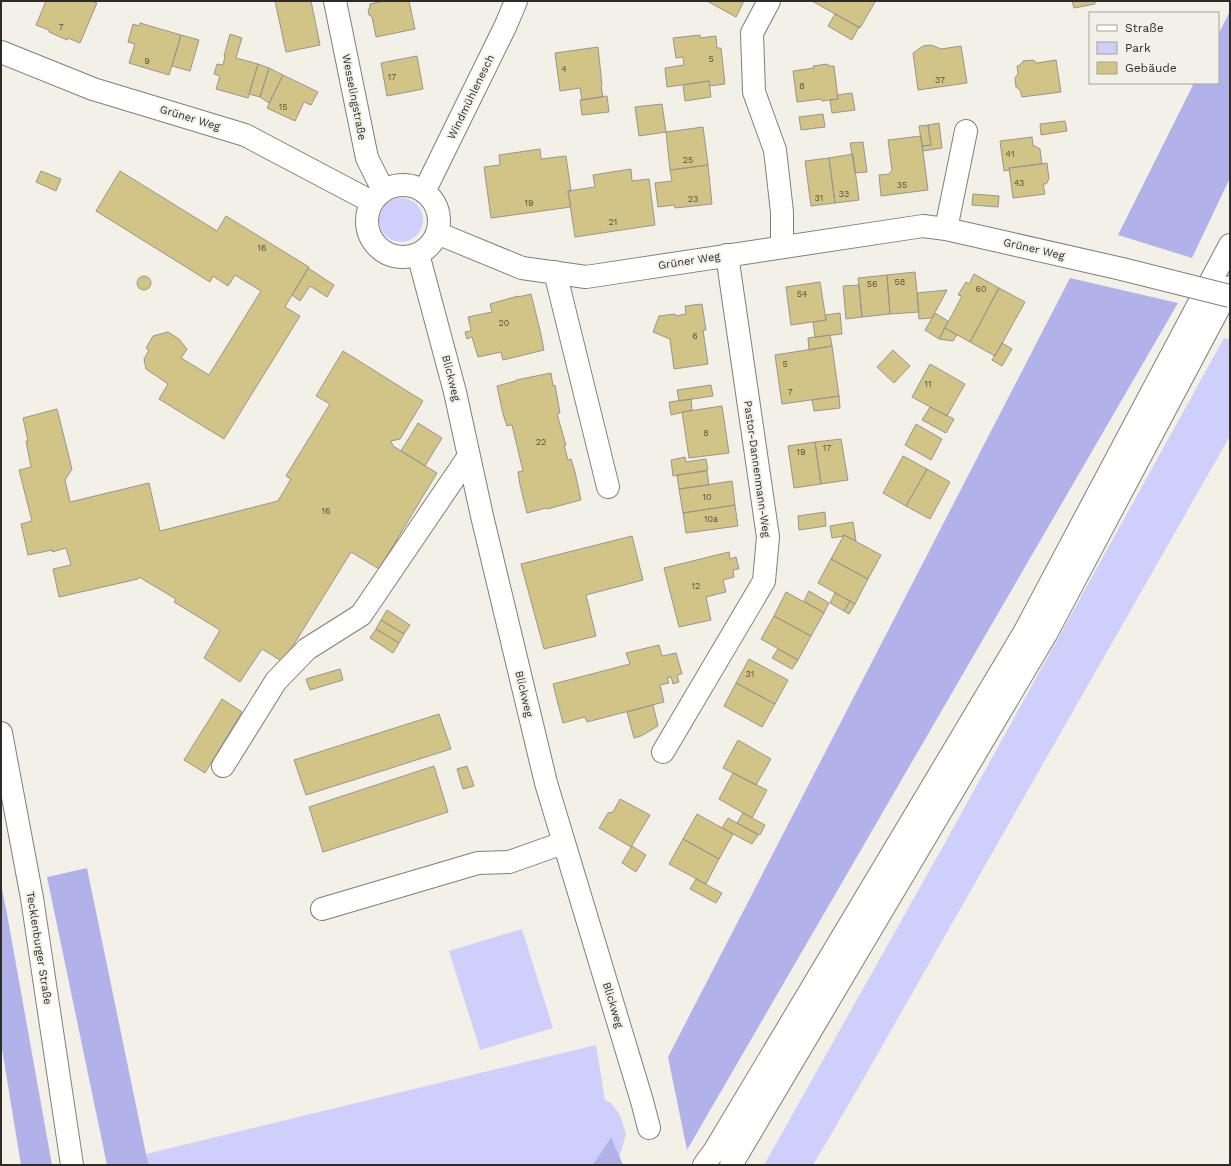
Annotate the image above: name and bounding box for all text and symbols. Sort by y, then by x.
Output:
legend [1089,12,1219,84]
text: Straße [1125,21,1164,35]
house number: 7 [58,22,64,32]
text: Park [1125,41,1151,55]
street label: Windmühlenesch [445,52,497,142]
street label: Wesselingstraße [339,53,369,141]
house number: 5 [708,54,714,64]
house number: 9 [144,56,150,66]
text: Gebäude [1125,61,1177,75]
house number: 4 [561,64,567,74]
house number: 17 [388,72,396,82]
house number: 37 [935,75,945,85]
house number: 8 [799,81,805,91]
house number: 15 [279,102,287,112]
street label: Grüner Weg [158,103,222,133]
house number: 41 [1006,149,1014,159]
house number: 25 [683,155,693,165]
house number: 43 [1014,178,1024,188]
house number: 35 [897,180,907,190]
house number: 33 [839,189,849,199]
house number: 31 [815,193,823,203]
house number: 23 [688,194,698,204]
house number: 19 [524,198,534,208]
house number: 21 [609,217,617,227]
street label: Grüner Weg [1002,236,1066,262]
house number: 16 [258,243,266,253]
street label: Grüner Weg [657,250,721,272]
house number: 58 [895,277,905,287]
house number: 56 [867,279,877,289]
house number: 60 [975,284,987,294]
house number: 54 [797,289,808,299]
house number: 20 [499,318,510,328]
house number: 6 [692,331,698,341]
street label: Blickweg [439,354,463,403]
house number: 5 [782,359,788,369]
house number: 11 [924,379,932,389]
house number: 7 [787,387,793,397]
street label: Pastor-Dannenmann-Weg [741,400,773,538]
house number: 8 [703,428,709,438]
house number: 22 [536,437,546,447]
house number: 17 [823,443,831,453]
house number: 19 [796,447,806,457]
house number: 10 [702,492,712,502]
house number: 16 [322,506,330,516]
house number: 10a [704,514,718,524]
house number: 12 [692,581,700,591]
house number: 31 [746,669,754,679]
street label: Blickweg [512,670,536,719]
street label: Tecklenburger Straße [24,891,54,1005]
street label: Blickweg [600,981,626,1030]

